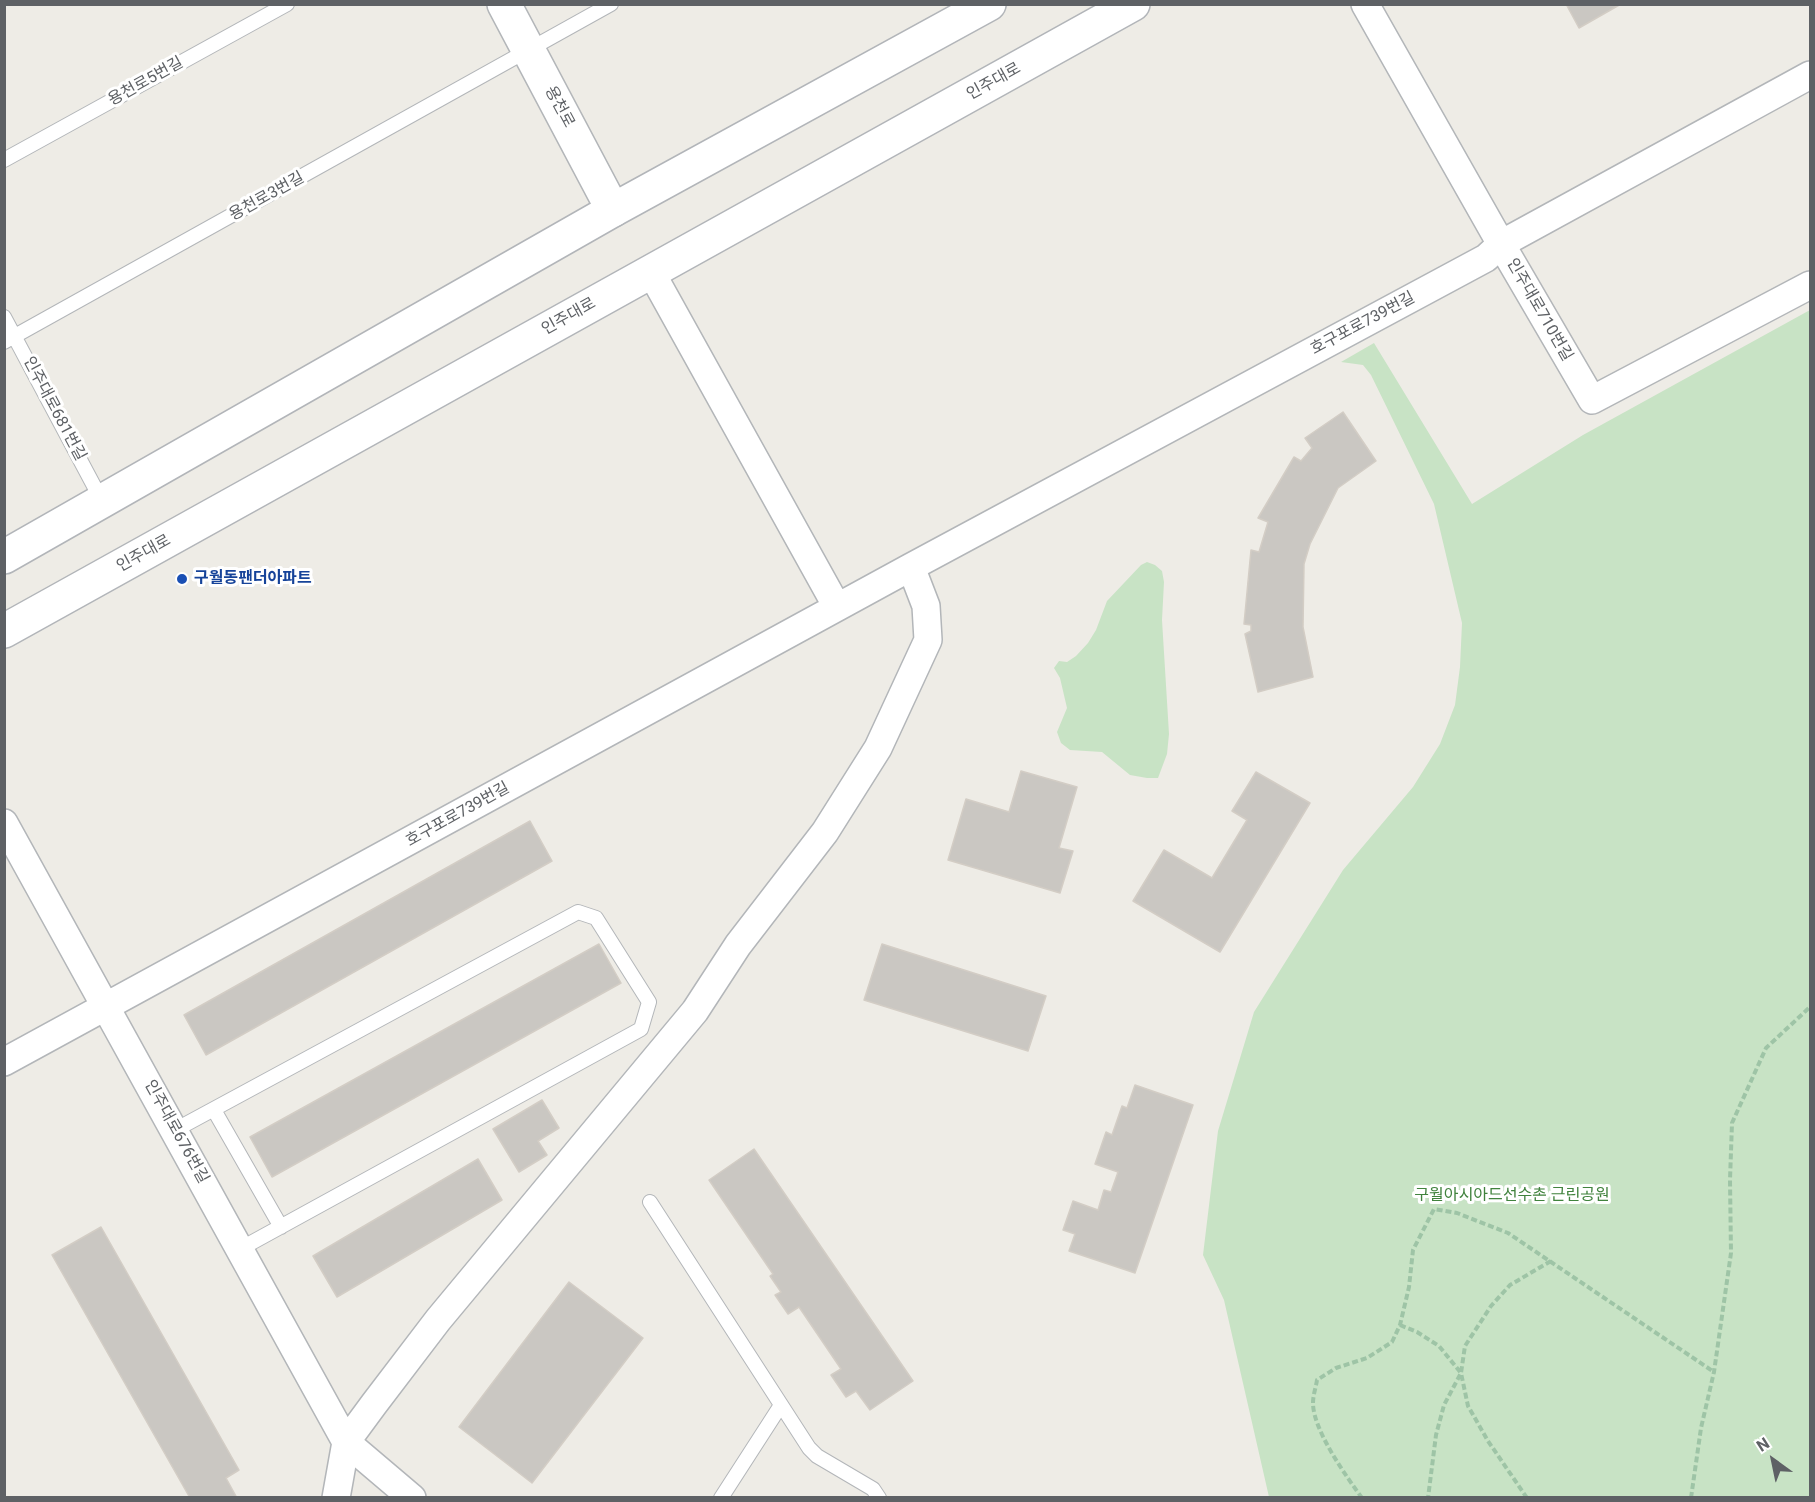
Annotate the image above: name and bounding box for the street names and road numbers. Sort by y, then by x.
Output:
street label: 용천로5번길 [105,54,187,110]
street label: 인주대로 [964,59,1024,105]
street label: 용천로 [540,83,578,131]
street label: 용천로3번길 [226,169,308,225]
street label: 인주대로710번길 [1502,255,1576,365]
street label: 호구포로739번길 [1308,288,1418,360]
street label: 인주대로 [539,294,599,340]
street label: 인주대로681번길 [18,354,90,464]
street label: 인주대로 [114,531,174,577]
street label: 호구포로739번길 [403,779,513,851]
street label: 인주대로676번길 [140,1077,212,1187]

